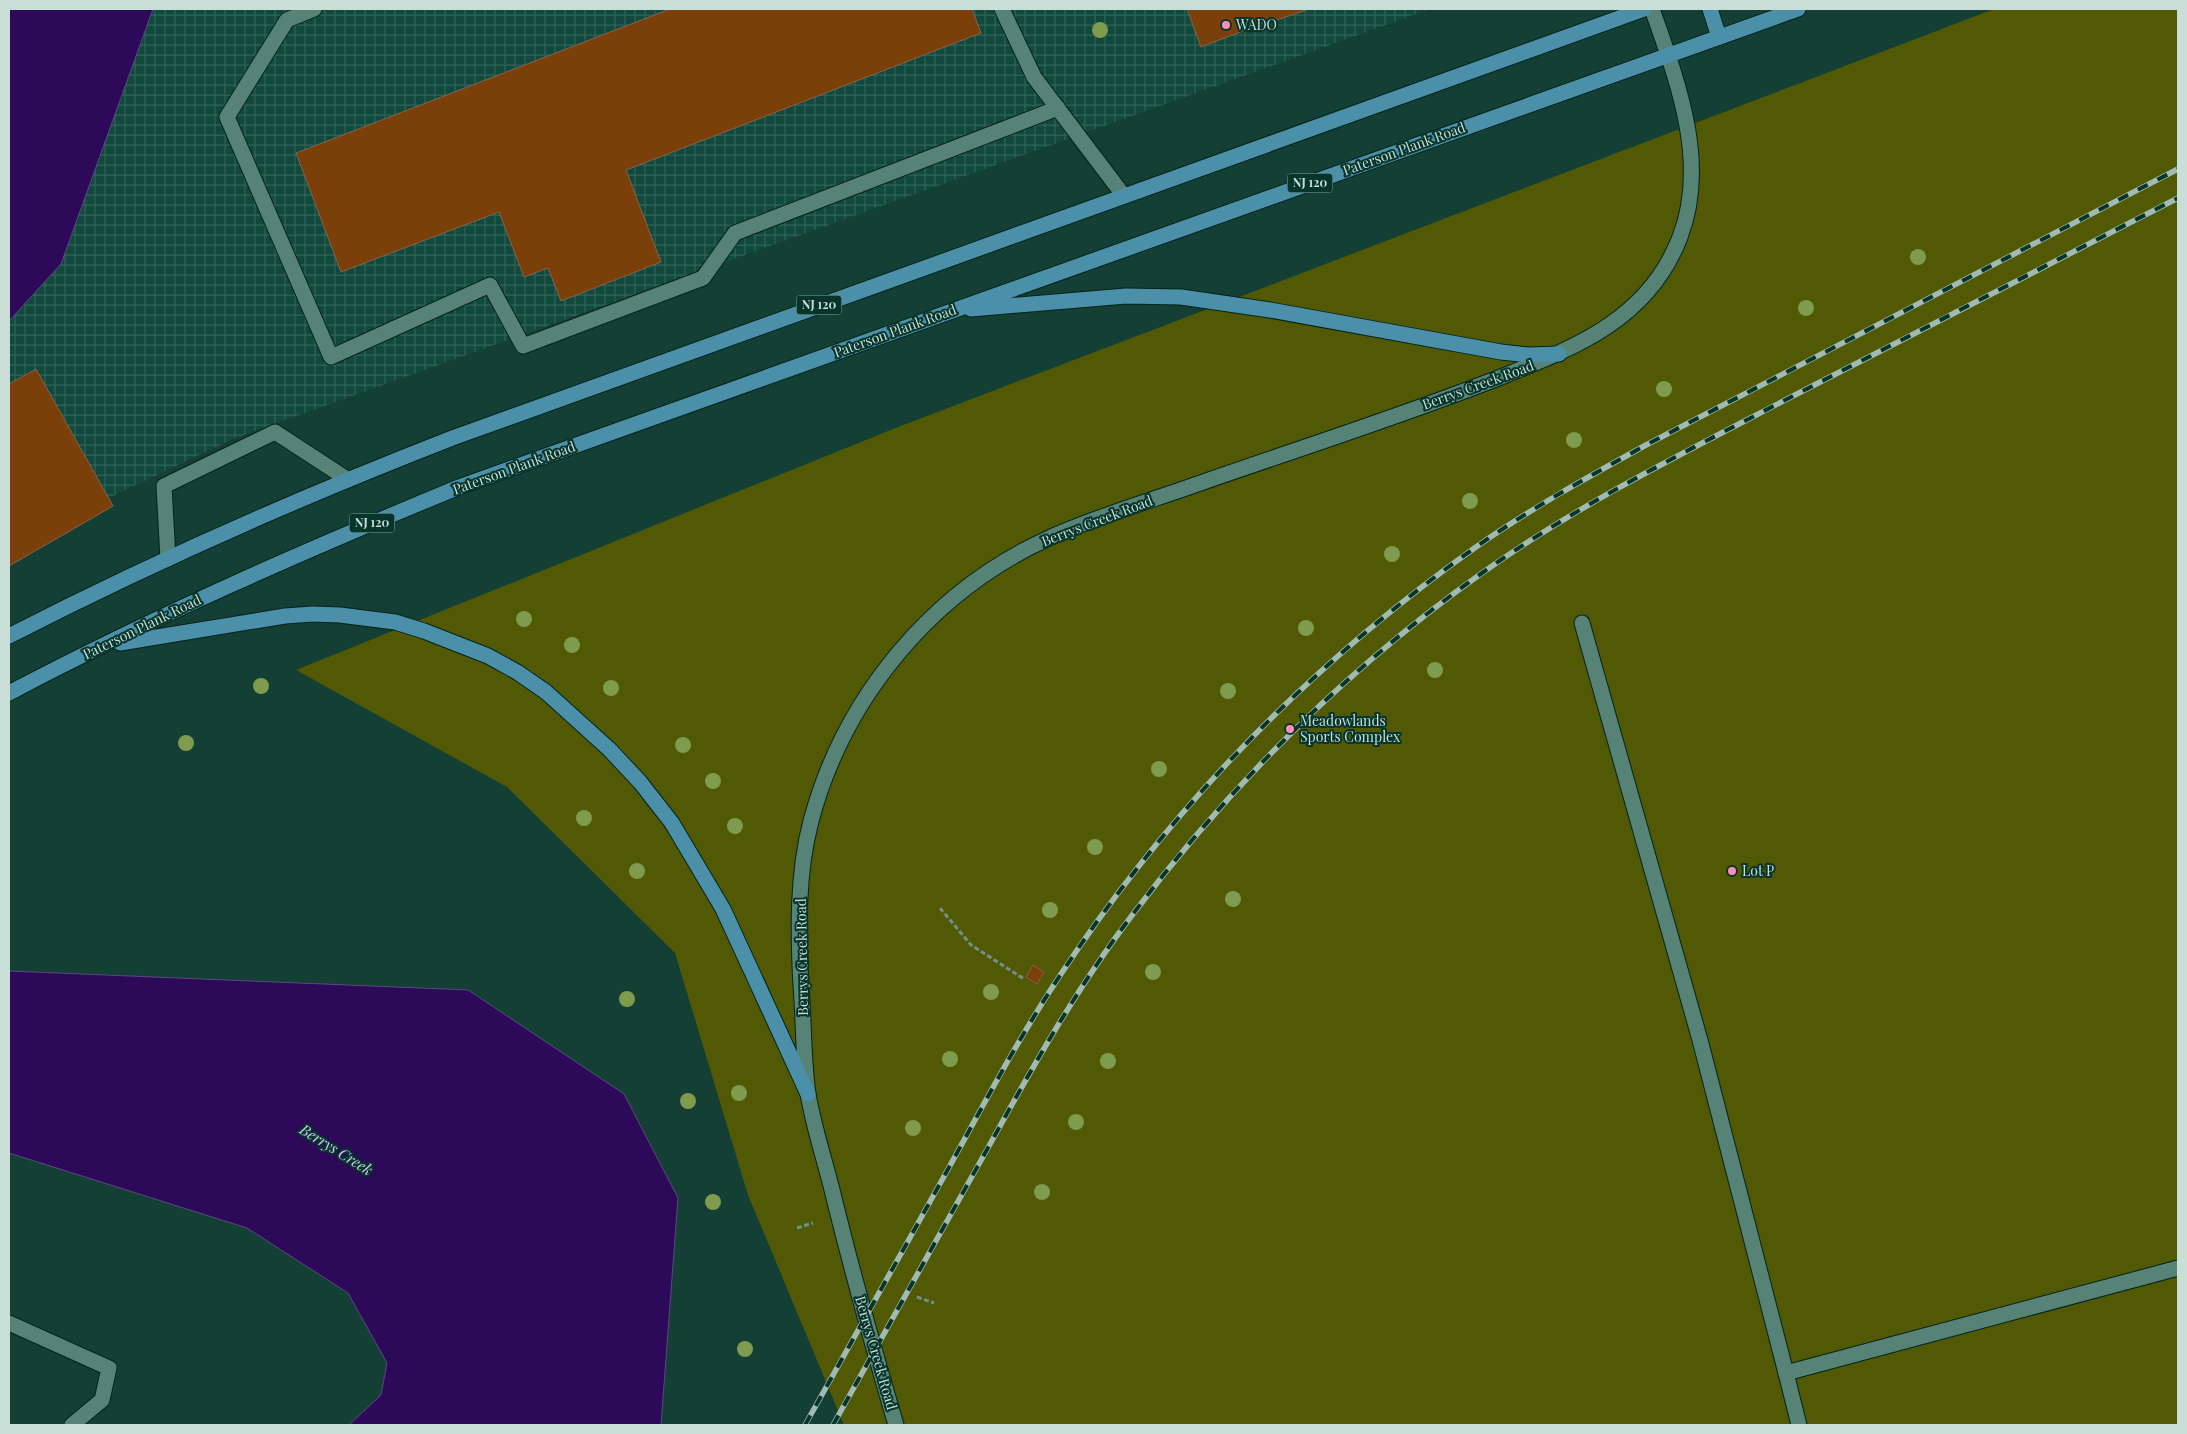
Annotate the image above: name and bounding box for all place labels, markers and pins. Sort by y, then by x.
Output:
place label: WADO [1235,15,1277,34]
marker: WADO [1220,19,1232,31]
place label: Meadowlands Sports Complex [1300,711,1401,746]
marker: Meadowlands Sports Complex [1284,723,1296,735]
place label: Lot P [1742,861,1774,880]
marker: Lot P [1726,865,1738,877]

